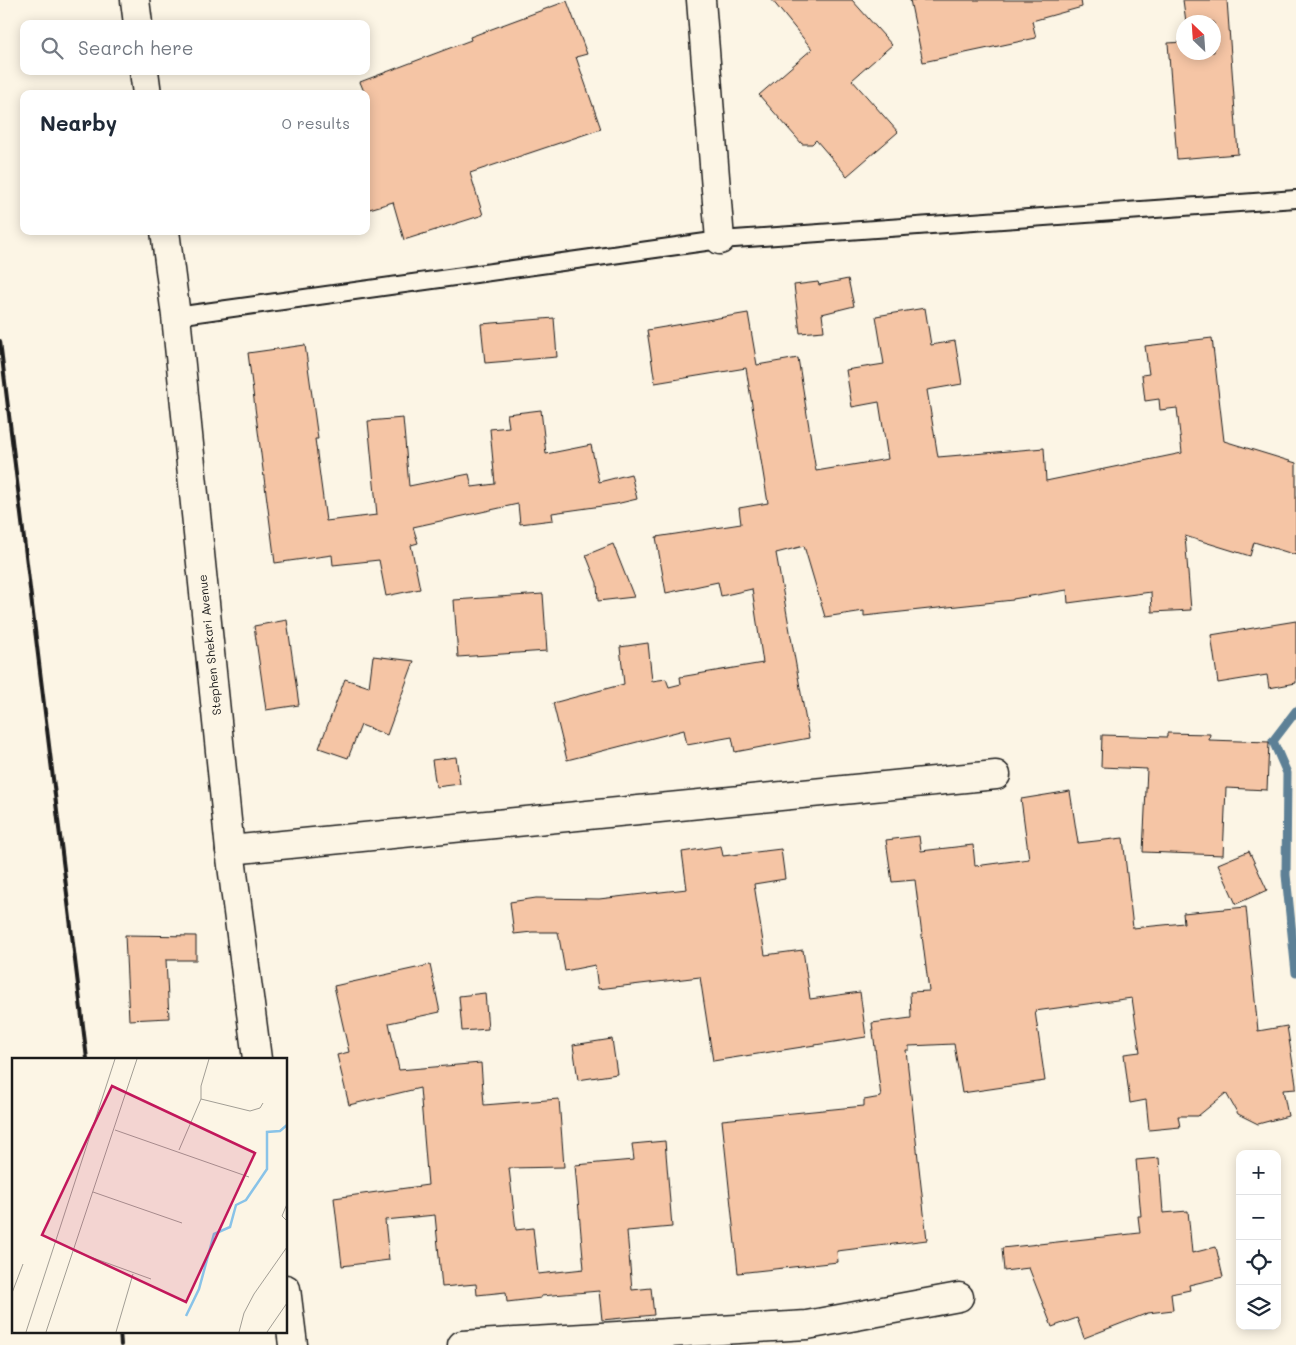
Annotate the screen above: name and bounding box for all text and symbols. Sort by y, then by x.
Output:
north arrow [1176,15,1221,60]
search box [20,20,370,75]
icon: search [38,34,66,62]
text: Search here [78,35,194,60]
text: Nearby [40,109,117,136]
text: 0 results [282,112,350,133]
street label: Stephen Shekari Avenue [194,574,224,716]
inset map [12,1058,288,1332]
map controls [1236,1150,1281,1330]
button: + [1236,1150,1281,1195]
button: − [1236,1195,1281,1240]
button: locate [1236,1240,1281,1285]
button: layers [1236,1285,1281,1330]

